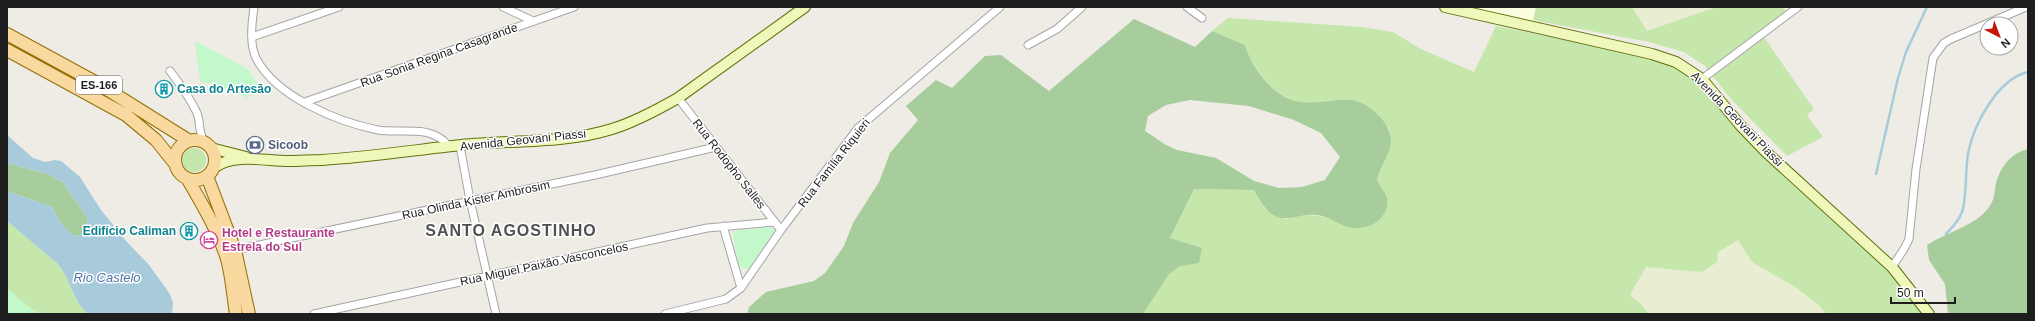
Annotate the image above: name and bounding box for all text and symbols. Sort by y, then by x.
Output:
north arrow [1979,16,2019,56]
street label: Rua Sonia Regina Casagrande [359,20,520,90]
text: N [1999,36,2013,51]
street label: Avenida Geovani Piassi [1688,69,1786,169]
road number: ES-166 [76,76,122,94]
building icon: Casa do Artesão [154,79,174,99]
place label: Casa do Artesão [177,82,271,96]
street label: Rua Rodopho Salles [690,116,768,212]
street label: Rua Família Riquieri [795,116,873,210]
street label: Avenida Geovani Piassi [459,126,587,154]
bank icon: Sicoob [245,135,265,155]
place label: Sicoob [268,138,308,152]
street label: Rua Olinda Kister Ambrosim [401,177,551,223]
building icon: Edifício Caliman [179,221,199,241]
district label: SANTO AGOSTINHO [425,222,597,239]
place label: Edifício Caliman [83,224,176,238]
place label: Hotel e Restaurante Estrela do Sul [222,226,335,254]
hotel icon: Hotel e Restaurante Estrela do Sul [199,230,219,250]
street label: Rua Miguel Paixão Vasconcelos [459,239,629,289]
water label: Rio Castelo [73,270,141,285]
scale bar [1891,279,1955,305]
text: 50 m [1897,286,1924,300]

